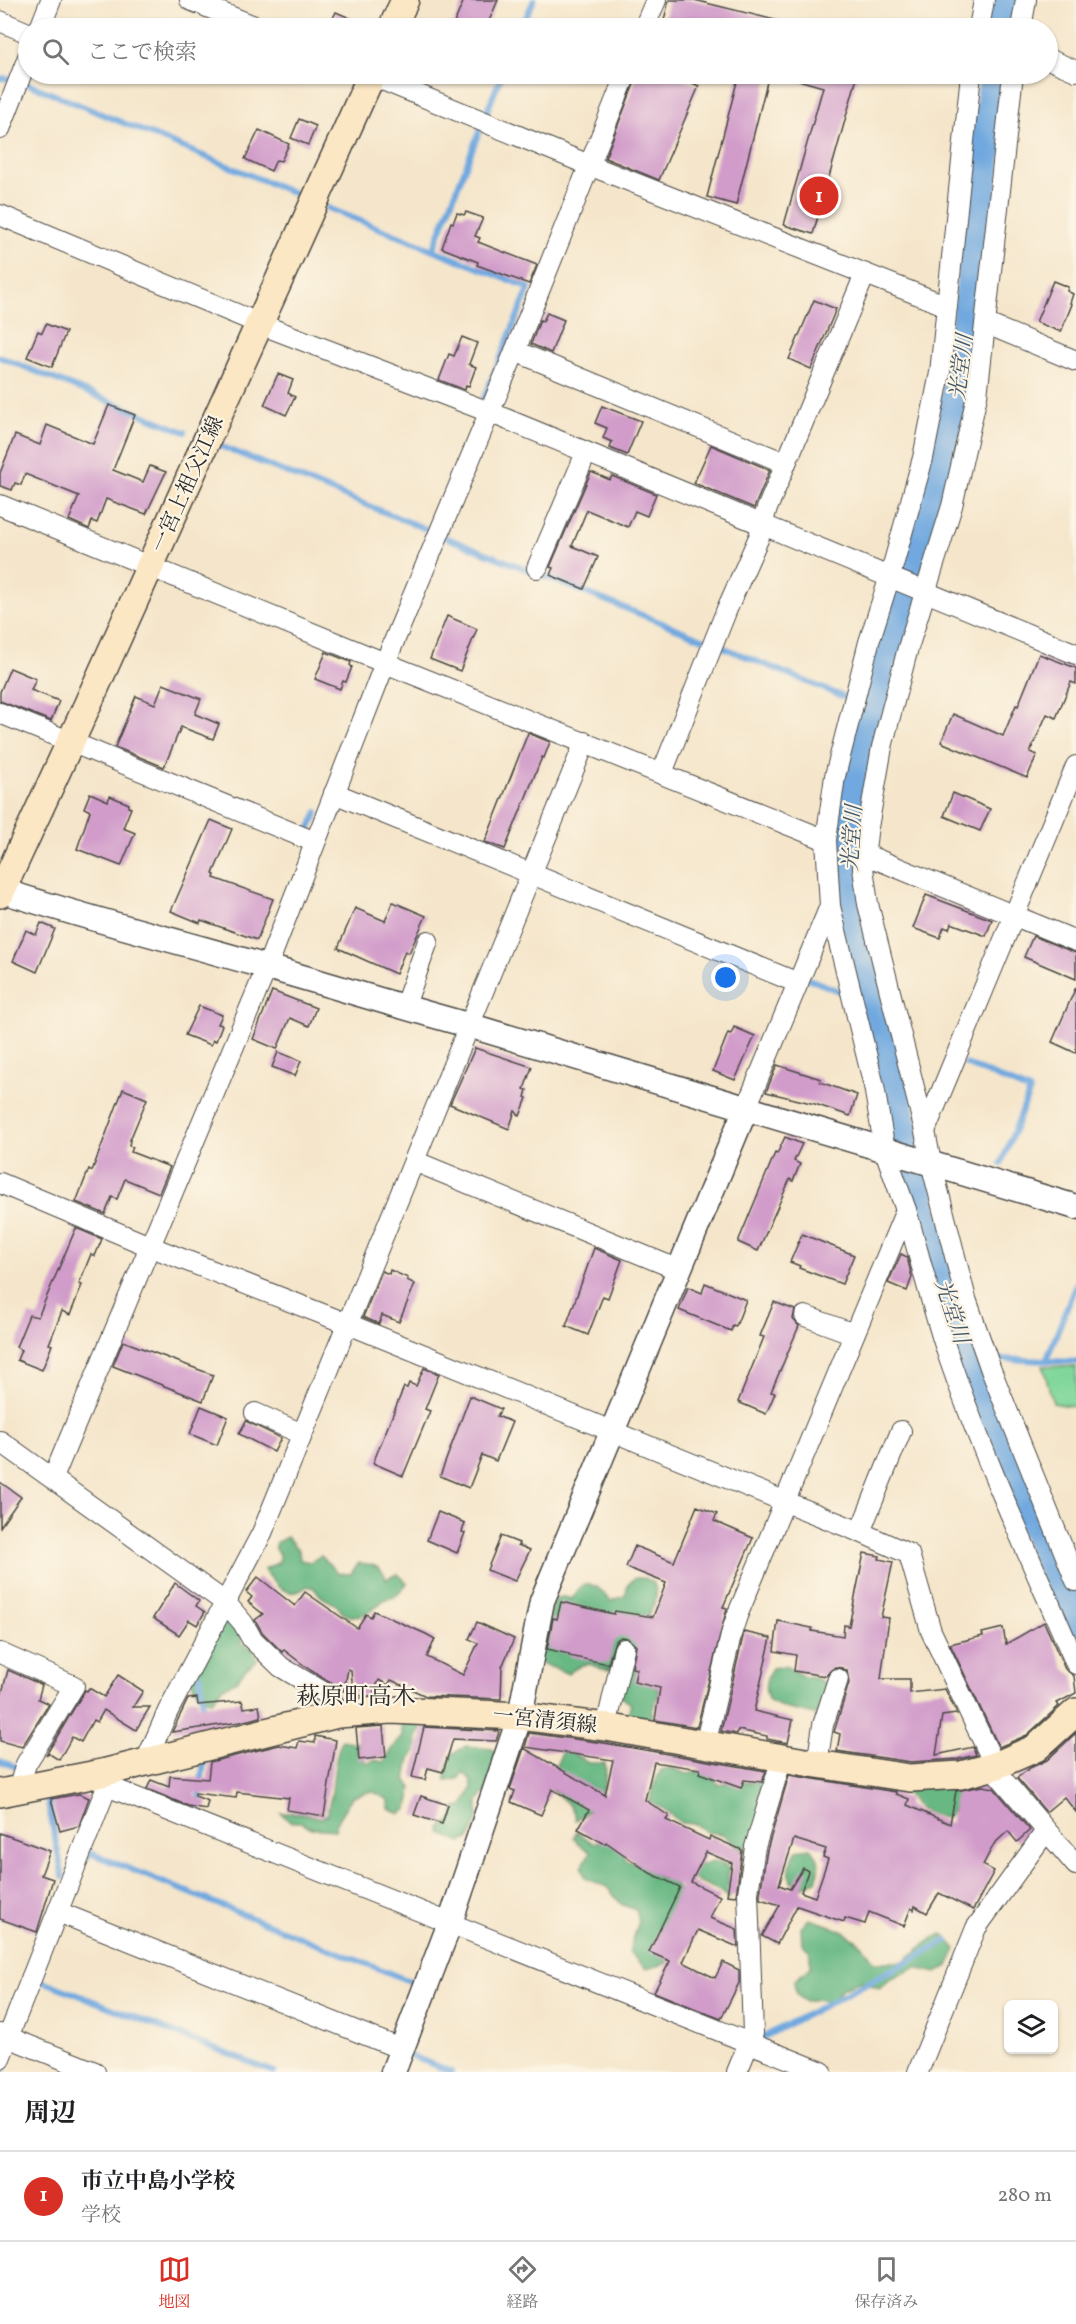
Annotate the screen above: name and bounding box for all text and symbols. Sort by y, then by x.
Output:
search box [18,18,1058,84]
icon: search [39,35,72,68]
text: ここで検索 [87,38,197,69]
pin: 1 [800,174,838,218]
water label: 光堂川 [943,331,982,402]
street label: 一宮上祖父江線 [145,412,232,558]
water label: 光堂川 [836,802,871,872]
your location [711,963,740,992]
water label: 光堂川 [926,1276,976,1350]
district label: 萩原町高木 [296,1681,416,1715]
street label: 一宮清須線 [491,1702,599,1741]
map controls [1004,2000,1058,2054]
button: layers [1004,2000,1058,2054]
text: 周辺 [24,2096,76,2132]
text: 市立中島小学校 [81,2167,235,2198]
text: 1 [39,2182,48,2210]
text: 280 m [997,2182,1052,2210]
text: 学校 [81,2202,121,2230]
tab: 地図 [158,2253,191,2314]
tab: 経路 [506,2253,539,2314]
tab: 保存済み [854,2253,918,2314]

